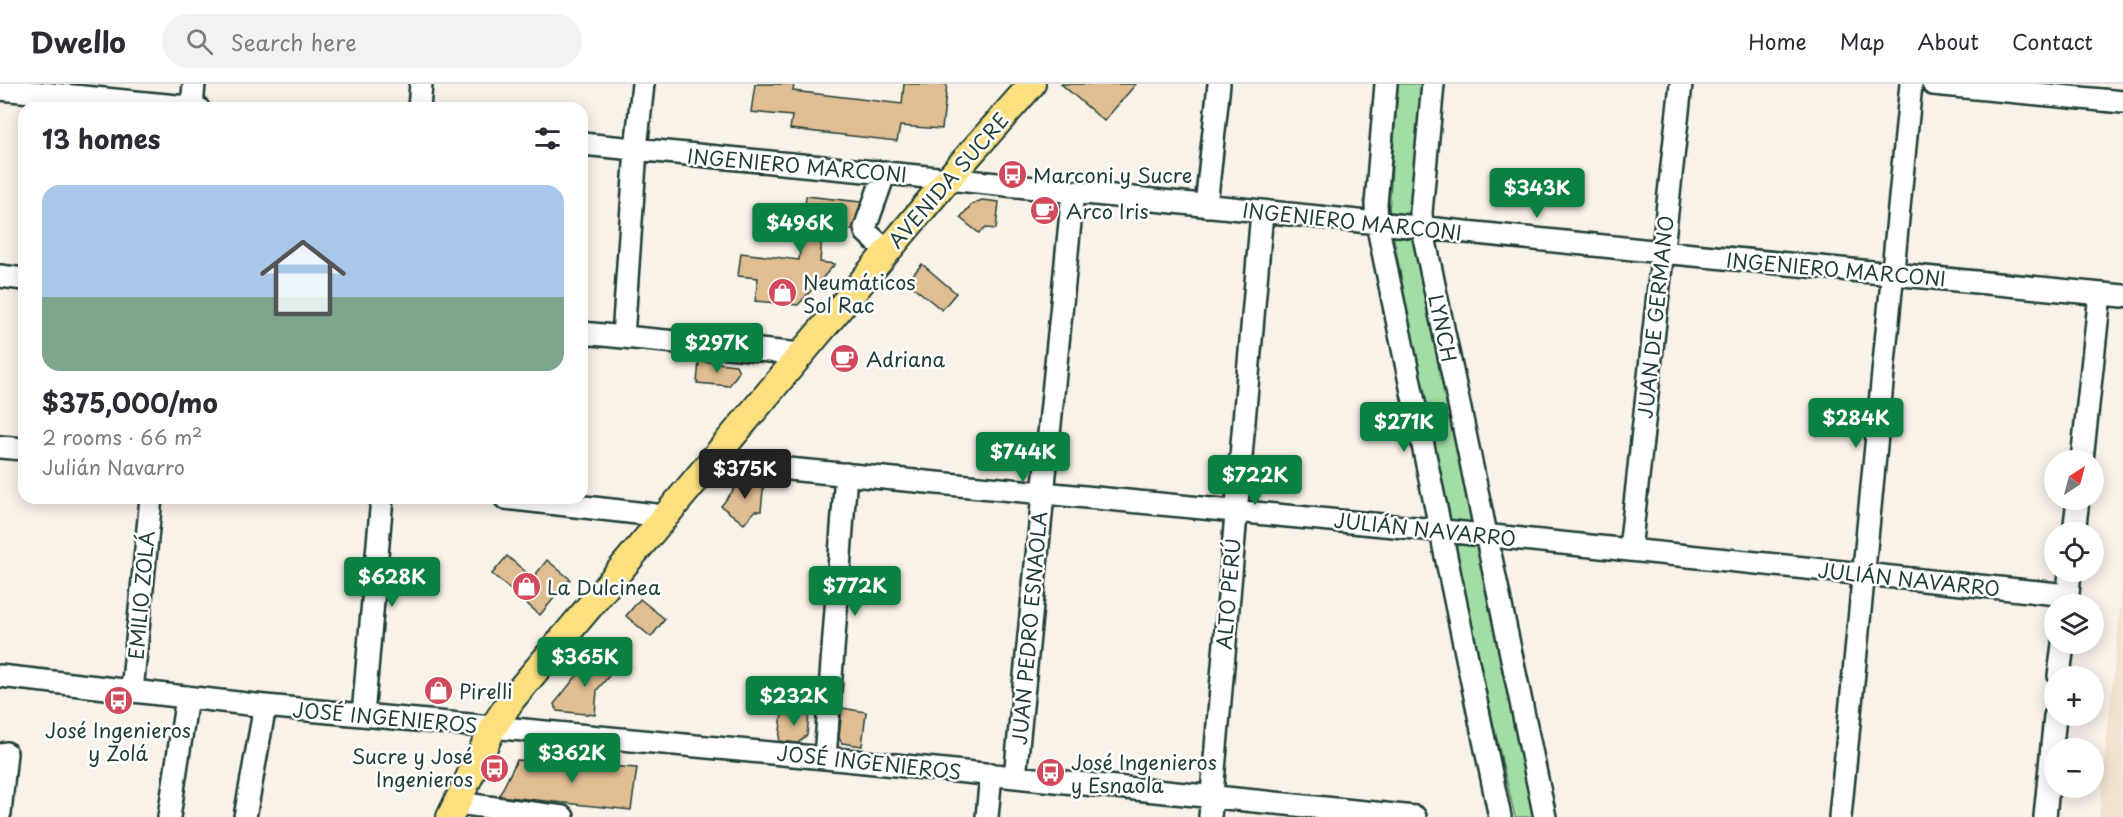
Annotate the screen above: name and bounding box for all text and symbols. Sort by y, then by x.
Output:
search box [162,14,582,68]
text: Dwello [30,20,126,63]
icon: search [183,25,216,58]
text: Search here [231,25,357,58]
text: Home [1748,25,1807,57]
text: Map [1840,25,1885,57]
text: About [1918,25,1979,57]
text: Contact [2012,25,2093,57]
street label: AVENIDA SUCRE [881,106,1015,254]
text: 13 homes [42,119,160,158]
icon: filters [531,122,564,155]
street label: INGENIERO MARCONI [686,140,908,190]
bus stop icon: Marconi y Sucre [996,159,1028,191]
place label: Marconi y Sucre [1033,160,1192,190]
pin: $343K [1495,168,1579,219]
text: $343K [1504,172,1570,202]
cafe icon: Arco Iris [1029,195,1061,227]
street label: INGENIERO MARCONI [1241,195,1463,247]
place label: Arco Iris [1066,196,1149,226]
pin: $496K [758,203,842,254]
text: $496K [766,207,834,237]
street label: JUAN DE GERMANO [1629,214,1681,420]
icon: home [249,224,357,332]
street label: INGENIERO MARCONI [1725,244,1947,294]
place label: Neumáticos Sol Rac [803,267,916,320]
shop icon: Neumáticos Sol Rac [766,277,798,309]
street label: LYNCH [1421,291,1465,365]
pin: $297K [675,323,759,374]
text: $297K [685,327,749,357]
cafe icon: Adriana [829,343,861,375]
place label: Adriana [866,344,945,374]
text: $375,000/mo [42,383,218,422]
pin: $284K [1814,398,1898,449]
pin: $271K [1362,402,1446,453]
text: $284K [1822,402,1890,432]
text: $271K [1374,406,1434,436]
text: 2 rooms · 66 m² [42,422,202,452]
pin: $744K [981,432,1065,483]
text: $744K [990,436,1056,466]
pin: $375K [703,449,787,500]
north arrow [2044,450,2104,510]
map controls [2044,450,2104,798]
text: Julián Navarro [42,452,185,482]
text: $375K [713,453,777,483]
pin: $722K [1213,455,1297,506]
text: $722K [1222,459,1288,489]
street label: JULIÁN NAVARRO [1332,505,1518,553]
street label: JUAN PEDRO ESNAOLA [1004,510,1054,746]
button: locate [2044,522,2104,582]
street label: EMILIO ZOLÁ [120,529,162,661]
street label: ALTO PERÚ [1208,537,1248,651]
street label: JULIÁN NAVARRO [1816,555,2002,603]
pin: $628K [350,557,434,608]
text: $628K [358,561,426,591]
pin: $772K [813,566,897,617]
text: $772K [823,570,887,600]
shop icon: La Dulcinea [510,571,542,603]
place label: La Dulcinea [547,572,661,602]
button: layers [2044,594,2104,654]
pin: $365K [543,637,627,688]
text: $365K [551,641,619,671]
button: + [2044,666,2104,726]
shop icon: Pirelli [422,675,454,707]
place label: Pirelli [459,676,513,706]
pin: $232K [752,676,836,727]
text: $232K [760,680,828,710]
bus stop icon: José Ingenieros y Zolá [102,684,134,716]
street label: JOSÉ INGENIEROS [291,694,479,740]
place label: José Ingenieros y Zolá [45,715,191,768]
pin: $362K [530,733,614,784]
text: $362K [538,737,606,767]
street label: JOSÉ INGENIEROS [775,737,963,787]
button: − [2044,738,2104,798]
place label: Sucre y José Ingenieros [352,741,473,794]
place label: José Ingenieros y Esnaola [1071,747,1217,800]
bus stop icon: Sucre y José Ingenieros [478,752,510,784]
bus stop icon: José Ingenieros y Esnaola [1034,757,1066,789]

